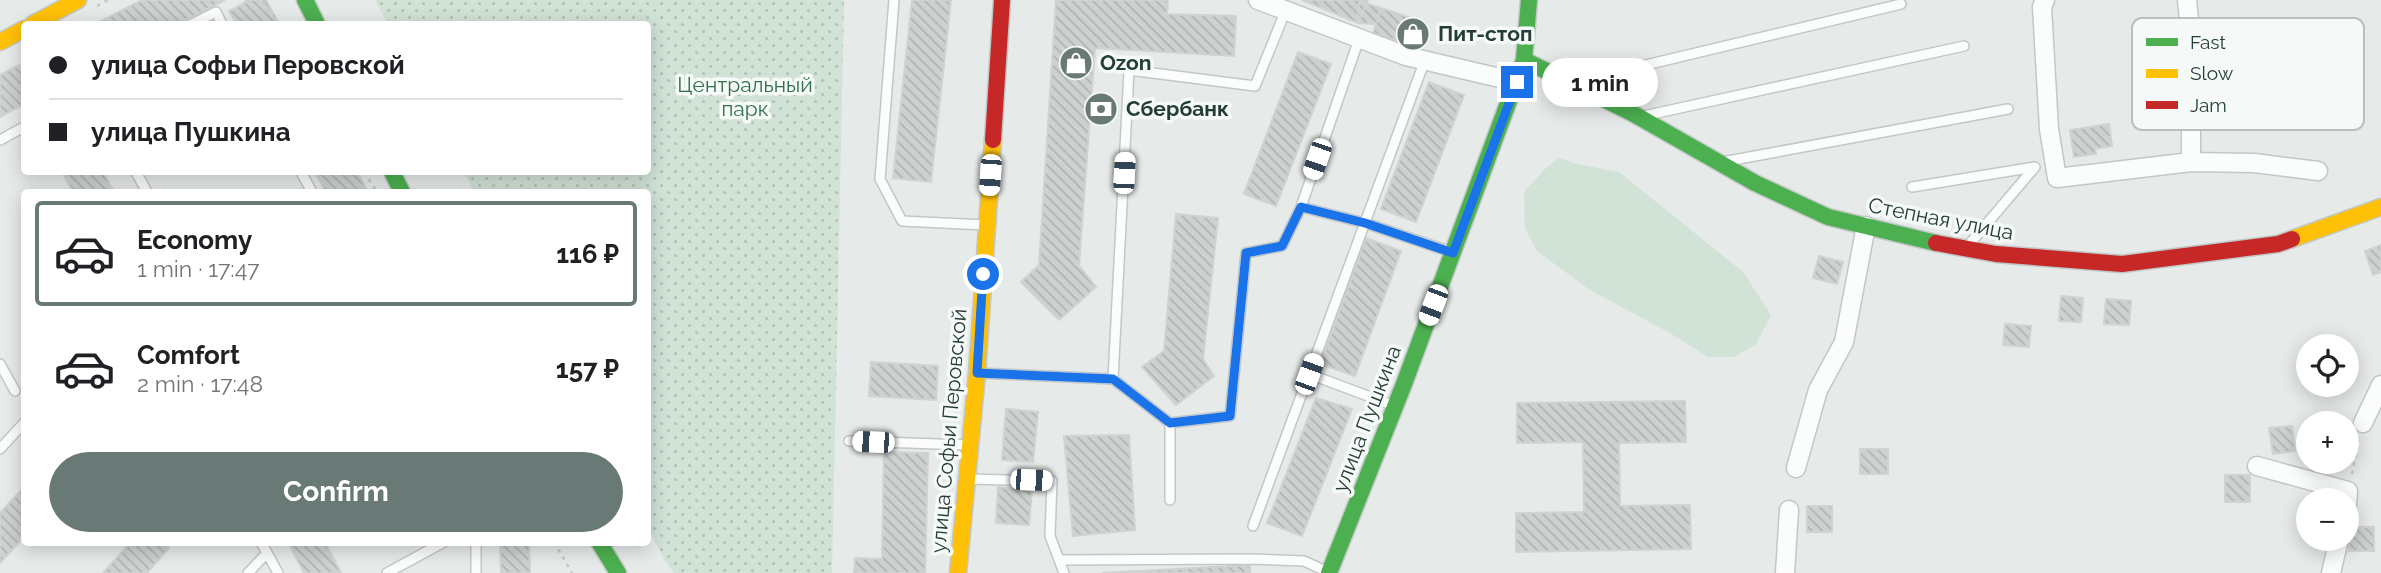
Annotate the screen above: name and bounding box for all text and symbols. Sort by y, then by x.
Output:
shop icon: Пит-стоп [1394,15,1432,53]
legend [2132,18,2364,130]
place label: Пит-стоп [1438,21,1532,46]
text: Fast [2190,31,2226,53]
shop icon: Ozon [1057,44,1095,82]
text: улица Софьи Перовской [91,50,405,80]
place label: Ozon [1100,50,1151,75]
callout: 1 min [1542,57,1657,106]
text: Slow [2190,62,2234,84]
route end [1501,66,1533,98]
text: 1 min [1571,69,1629,96]
park label: Центральный парк [677,72,813,121]
bank icon: Сбербанк [1082,90,1120,128]
text: Jam [2190,94,2227,116]
place label: Сбербанк [1126,96,1229,121]
text: улица Пушкина [91,117,291,147]
car [1301,136,1334,182]
car [1113,151,1136,195]
car [979,153,1002,197]
street label: Степная улица [1866,192,2016,245]
icon: car [53,222,116,285]
text: Economy [137,225,252,255]
text: 116 ₽ [556,239,619,269]
text: 1 min · 17:47 [137,255,259,282]
route start [967,258,999,290]
car [1416,282,1451,328]
street label: улица Софьи Перовской [925,308,972,554]
map controls [2296,334,2359,551]
button: locate [2296,334,2359,397]
icon: car [53,337,116,400]
text: Comfort [137,340,240,370]
street label: улица Пушкина [1327,342,1406,496]
car [1292,351,1327,397]
text: 157 ₽ [556,354,619,384]
text: 2 min · 17:48 [137,370,263,397]
button: + [2296,411,2359,474]
car [852,431,895,453]
button: Confirm [49,452,623,532]
car [1010,469,1053,491]
button: − [2296,488,2359,551]

